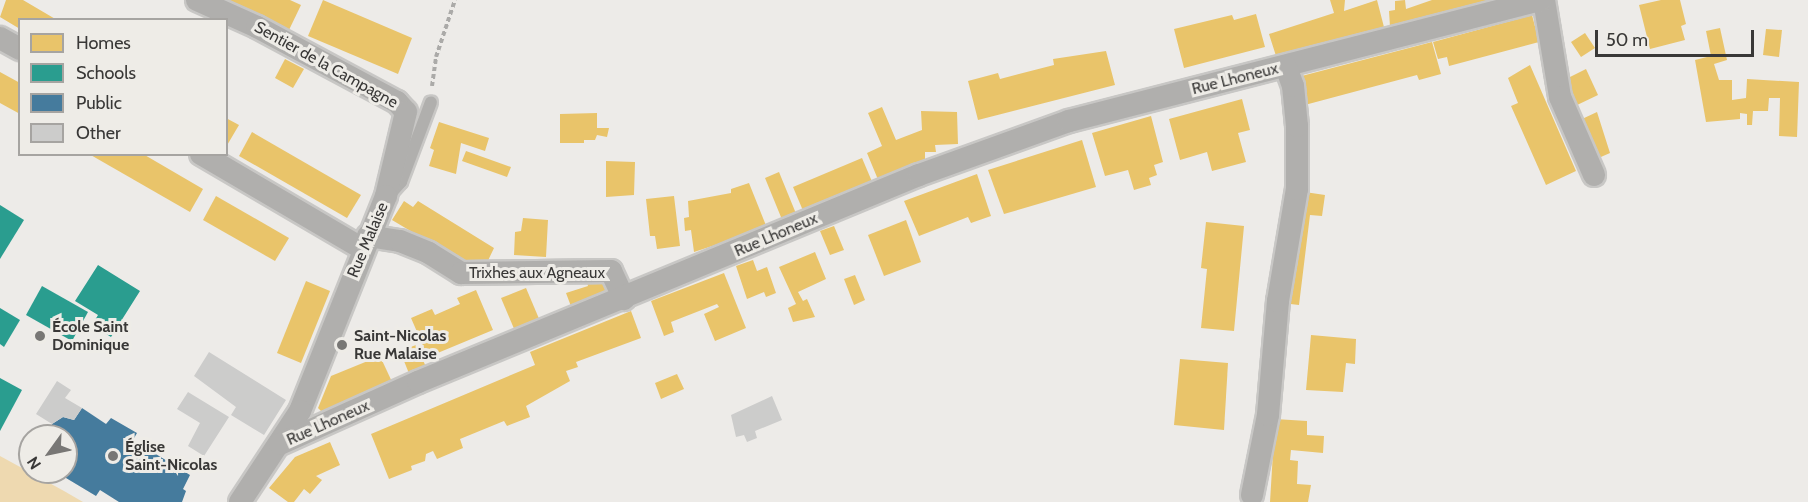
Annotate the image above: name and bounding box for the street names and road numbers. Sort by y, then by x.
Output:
street label: Sentier de la Campagne [251,18,401,112]
street label: Rue Lhoneux [1190,59,1280,99]
street label: Rue Malaise [344,199,392,281]
street label: Rue Lhoneux [732,209,820,261]
street label: Trixhes aux Agneaux [469,263,605,283]
street label: Rue Lhoneux [284,396,372,450]

